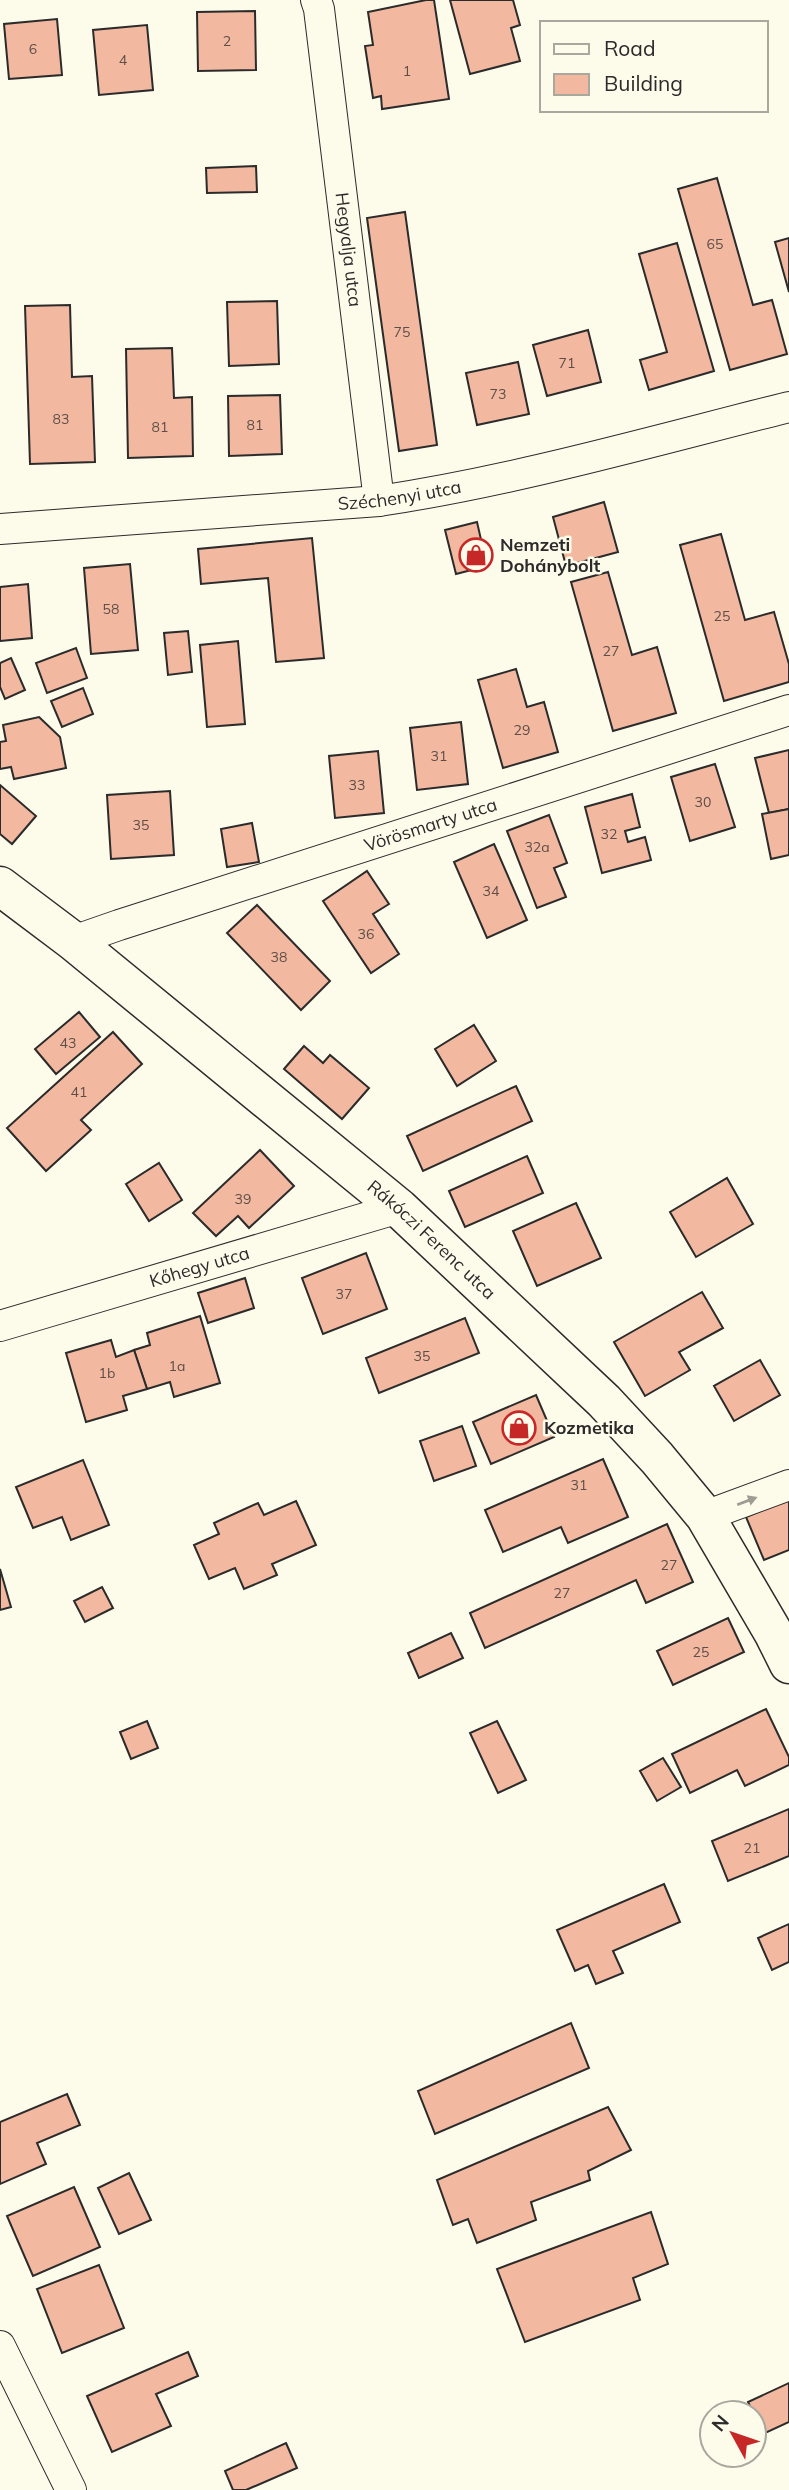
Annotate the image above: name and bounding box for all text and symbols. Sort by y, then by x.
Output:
legend [540,21,768,112]
house number: 2 [223,32,231,50]
text: Road [604,35,655,61]
house number: 6 [29,40,37,58]
house number: 4 [119,51,128,69]
house number: 1 [403,62,411,80]
text: Building [604,70,683,96]
street label: Hegyalja utca [330,191,367,308]
house number: 65 [707,235,723,253]
house number: 75 [394,323,410,341]
house number: 71 [559,354,575,372]
house number: 73 [490,385,506,403]
house number: 83 [53,410,69,428]
house number: 81 [247,416,263,434]
house number: 81 [152,418,168,436]
street label: Széchenyi utca [337,475,463,515]
place label: Nemzeti Dohánybolt [500,533,600,577]
shop icon: Nemzeti Dohánybolt [457,536,495,574]
house number: 58 [103,600,119,618]
house number: 25 [714,607,730,625]
house number: 27 [603,642,619,660]
house number: 29 [514,721,530,739]
house number: 31 [431,747,447,765]
house number: 33 [349,776,365,794]
street label: Vörösmarty utca [361,792,500,857]
house number: 30 [695,793,711,811]
house number: 35 [133,816,149,834]
house number: 32 [601,825,617,843]
house number: 32a [524,838,550,856]
house number: 34 [483,882,500,900]
house number: 36 [358,925,374,943]
house number: 38 [271,948,287,966]
house number: 43 [60,1034,76,1052]
house number: 41 [71,1083,87,1101]
street label: Rákóczi Ferenc utca [363,1175,501,1304]
house number: 39 [235,1190,251,1208]
street label: Kőhegy utca [147,1241,252,1292]
house number: 37 [336,1285,352,1303]
house number: 35 [414,1347,430,1365]
house number: 1a [169,1357,185,1375]
house number: 1b [99,1364,115,1382]
shop icon: Kozmetika [500,1409,538,1447]
place label: Kozmetika [544,1416,634,1439]
house number: 31 [571,1476,587,1494]
one-way arrow [737,1495,758,1506]
house number: 27 [661,1556,677,1574]
house number: 27 [554,1584,570,1602]
house number: 25 [693,1643,709,1661]
house number: 21 [744,1839,760,1857]
north arrow [698,2399,768,2469]
text: N [706,2410,734,2436]

